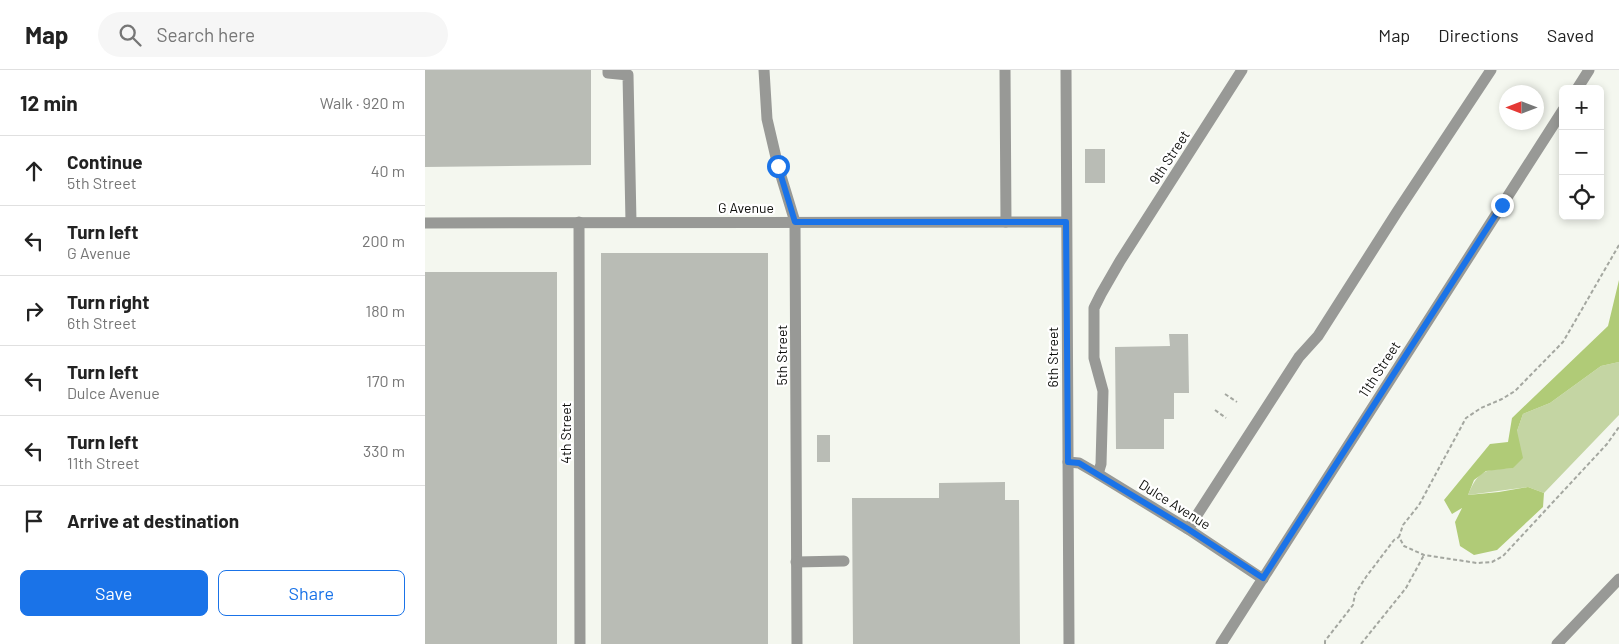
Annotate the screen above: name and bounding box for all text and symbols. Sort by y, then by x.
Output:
search box [98,12,448,57]
text: Map [25,20,68,49]
icon: search [116,21,144,49]
text: Search here [156,23,255,46]
text: Map [1378,24,1410,46]
text: Directions [1438,24,1519,46]
text: Saved [1547,24,1594,46]
north arrow [1499,85,1544,130]
map controls [1559,85,1604,220]
button: + [1559,85,1604,130]
text: 12 min [20,90,78,115]
text: Walk · 920 m [320,93,405,112]
street label: 9th Street [1145,127,1193,187]
button: − [1559,130,1604,175]
text: Continue [67,150,143,173]
route start [767,155,790,178]
icon: ahead [20,157,48,185]
text: 40 m [371,161,405,180]
text: 5th Street [67,173,137,192]
button: locate [1559,175,1604,220]
route end [1491,194,1514,217]
street label: G Avenue [718,199,774,216]
text: Turn left [67,220,138,243]
icon: left [20,227,48,255]
text: 200 m [362,231,405,250]
text: G Avenue [67,243,131,262]
text: Turn right [67,290,149,313]
icon: right [20,297,48,325]
text: 180 m [366,301,405,320]
text: 6th Street [67,313,137,332]
street label: 5th Street [773,325,790,385]
street label: 6th Street [1044,327,1061,387]
street label: 11th Street [1355,338,1403,400]
text: Turn left [67,360,138,383]
icon: left [20,367,48,395]
text: 170 m [366,371,405,390]
text: Dulce Avenue [67,383,160,402]
street label: 4th Street [557,402,574,464]
text: Turn left [67,430,138,453]
icon: left [20,437,48,465]
text: 330 m [363,441,405,460]
text: 11th Street [67,453,140,472]
street label: Dulce Avenue [1136,475,1214,533]
icon: arrive [20,507,48,535]
text: Arrive at destination [67,509,239,532]
button: Save [20,570,208,616]
button: Share [218,570,405,616]

